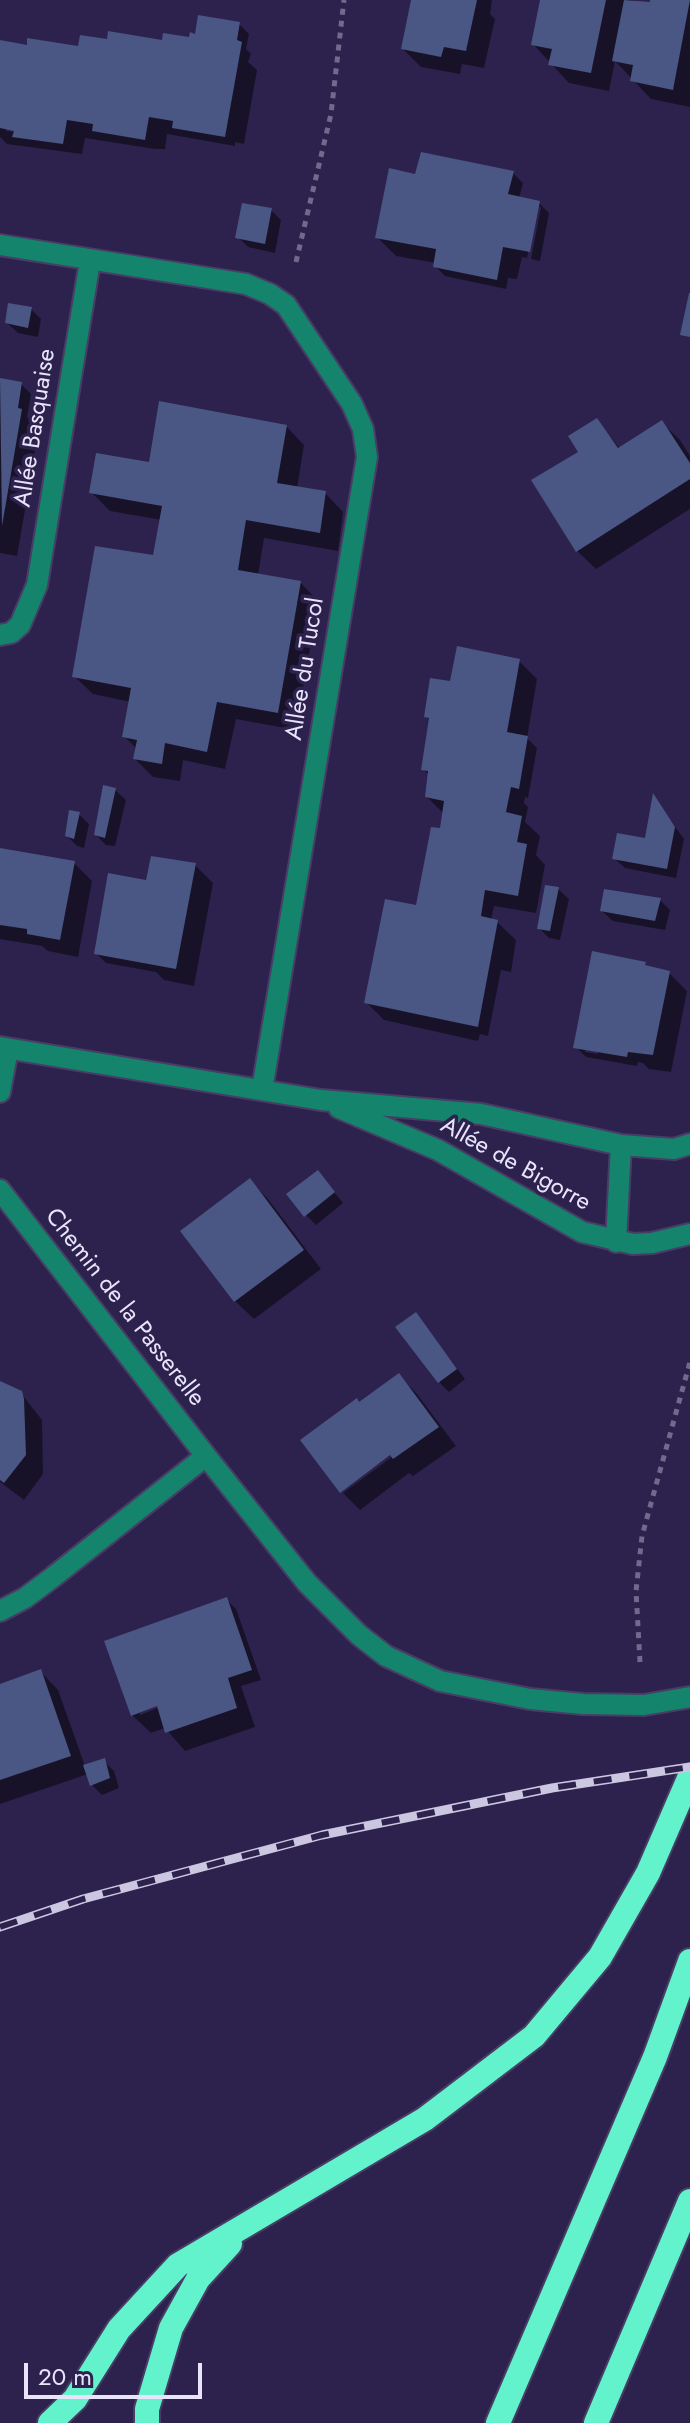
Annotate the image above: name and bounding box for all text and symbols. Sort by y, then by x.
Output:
street label: Allée Basquaise [9,347,63,509]
street label: Allée du Tucol [280,596,332,742]
street label: Allée de Bigorre [435,1112,595,1218]
street label: Chemin de la Passerelle [38,1203,210,1413]
scale bar [28,2347,206,2397]
text: 20 m [38,2359,92,2394]

